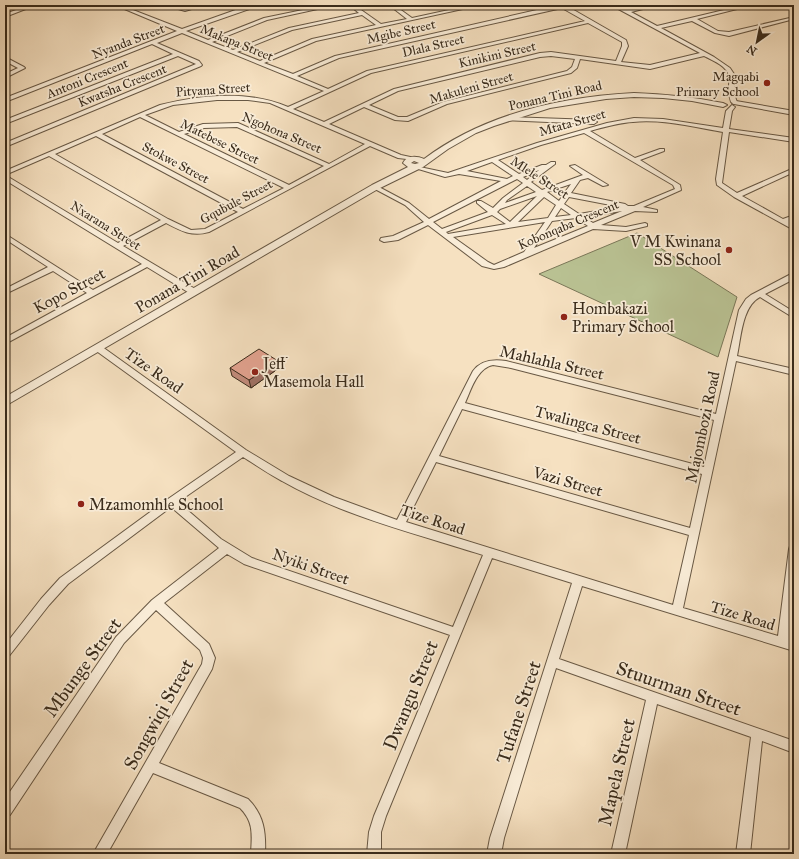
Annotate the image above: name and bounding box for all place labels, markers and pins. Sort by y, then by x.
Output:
place label: Magqabi Primary School [676,69,759,100]
marker: Magqabi Primary School [762,78,772,88]
place label: V M Kwinana SS School [629,232,722,269]
marker: V M Kwinana SS School [724,245,734,255]
place label: Hombakazi Primary School [572,299,675,336]
marker: Hombakazi Primary School [559,312,569,322]
place label: Jeff Masemola Hall [261,354,365,391]
marker: Jeff Masemola Hall [250,367,260,377]
place label: Mzamomhle School [89,495,224,514]
marker: Mzamomhle School [76,499,86,509]

